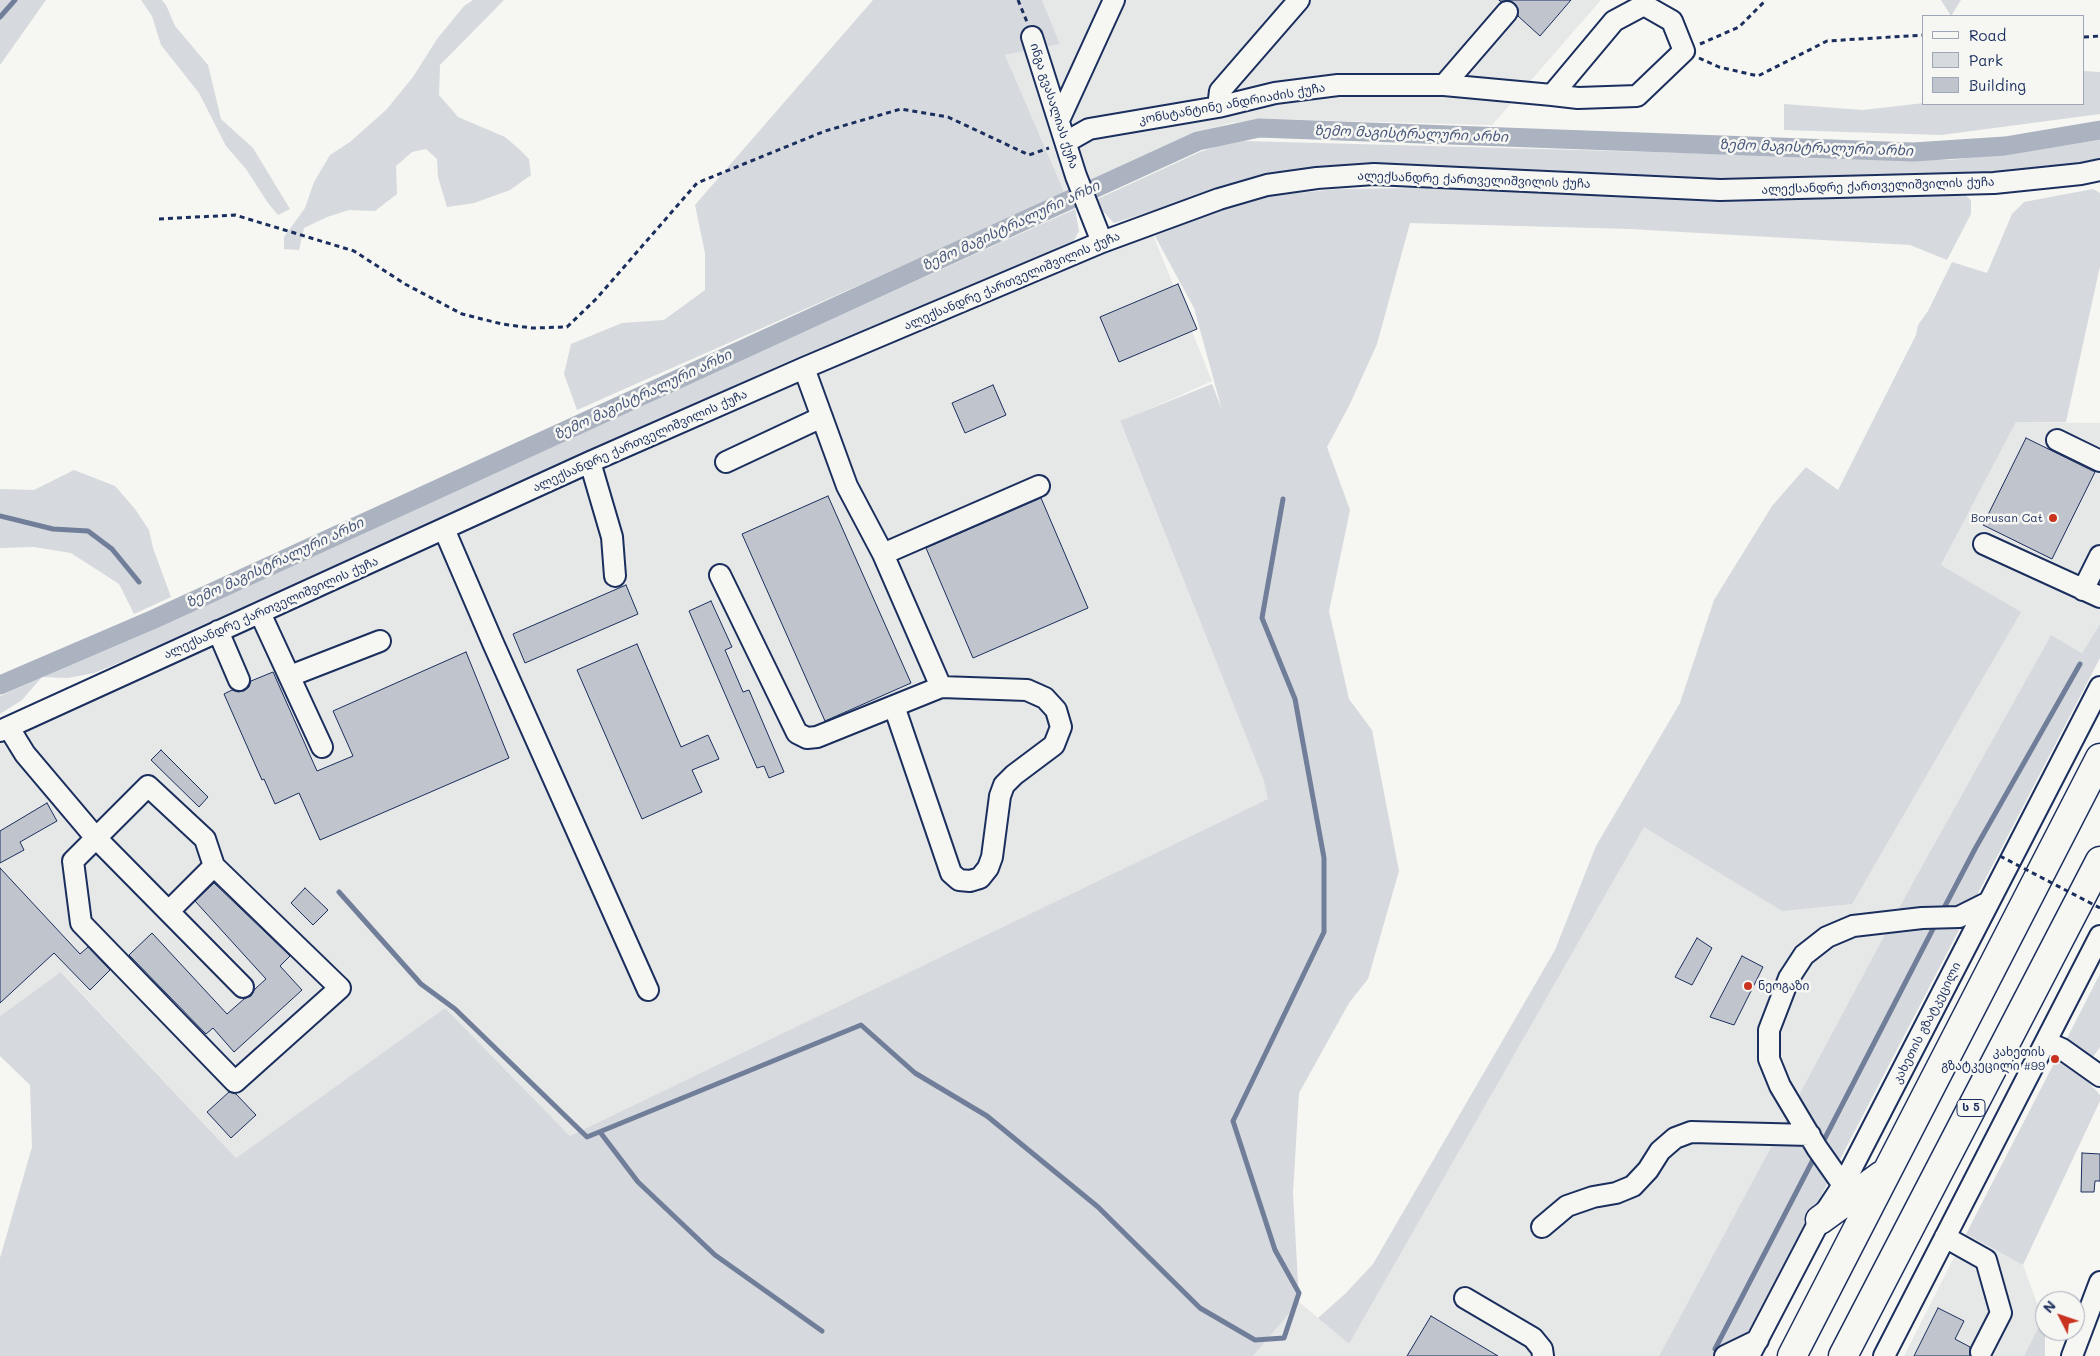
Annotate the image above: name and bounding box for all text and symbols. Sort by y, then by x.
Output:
legend [1922,15,2085,105]
text: Road [1969,25,2006,45]
street label: ინგა გვასალიას ქუჩა [1027,41,1081,171]
text: Park [1969,50,2003,70]
text: Building [1969,75,2026,95]
street label: კონსტანტინე ანდრიაძის ქუჩა [1138,81,1326,127]
water label: ზემო მაგისტრალური არხი [1314,122,1508,146]
water label: ზემო მაგისტრალური არხი [1719,136,1913,160]
street label: ალექსანდრე ქართველიშვილის ქუჩა [1357,169,1591,191]
street label: ალექსანდრე ქართველიშვილის ქუჩა [1761,175,1995,197]
water label: ზემო მაგისტრალური არხი [920,177,1102,275]
street label: ალექსანდრე ქართველიშვილის ქუჩა [902,229,1122,333]
water label: ზემო მაგისტრალური არხი [552,346,734,444]
street label: ალექსანდრე ქართველიშვილის ქუჩა [531,387,749,495]
place label: Borusan Cat [1971,511,2043,525]
marker: Borusan Cat [2047,512,2059,524]
water label: ზემო მაგისტრალური არხი [184,514,366,612]
street label: ალექსანდრე ქართველიშვილის ქუჩა [162,554,380,662]
street label: კახეთის გზატკეცილი [1890,960,1964,1086]
place label: ნეოგაზი [1758,979,1809,993]
marker: ნეოგაზი [1742,980,1754,992]
place label: კახეთის გზატკეცილი #99 [1941,1045,2045,1073]
marker: კახეთის გზატკეცილი #99 [2049,1053,2061,1065]
road number: ს 5 [1957,1100,1985,1116]
north arrow [2035,1291,2085,1341]
text: N [2038,1296,2060,1317]

